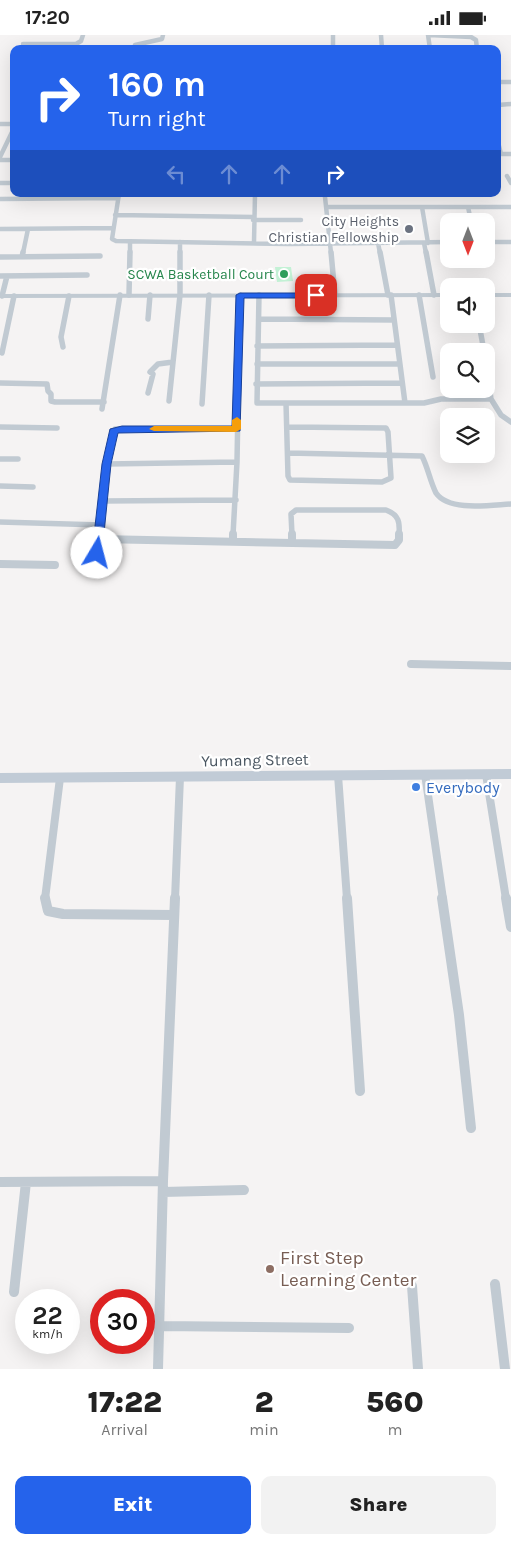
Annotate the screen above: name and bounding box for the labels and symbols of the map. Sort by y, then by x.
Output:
place label: City Heights Christian Fellowship [269,213,399,246]
north arrow [440,213,495,267]
marker: City Heights Christian Fellowship [403,223,415,235]
place label: SCWA Basketball Court [127,266,274,283]
marker: SCWA Basketball Court [278,268,290,280]
pin [295,274,337,316]
position arrow [70,526,122,578]
street label: Yumang Street [201,750,309,770]
place label: Everybody [426,778,500,797]
marker: Everybody [410,781,422,793]
place label: First Step Learning Center [280,1247,417,1291]
marker: First Step Learning Center [264,1263,276,1275]
speed limit sign: 30 [90,1289,155,1354]

